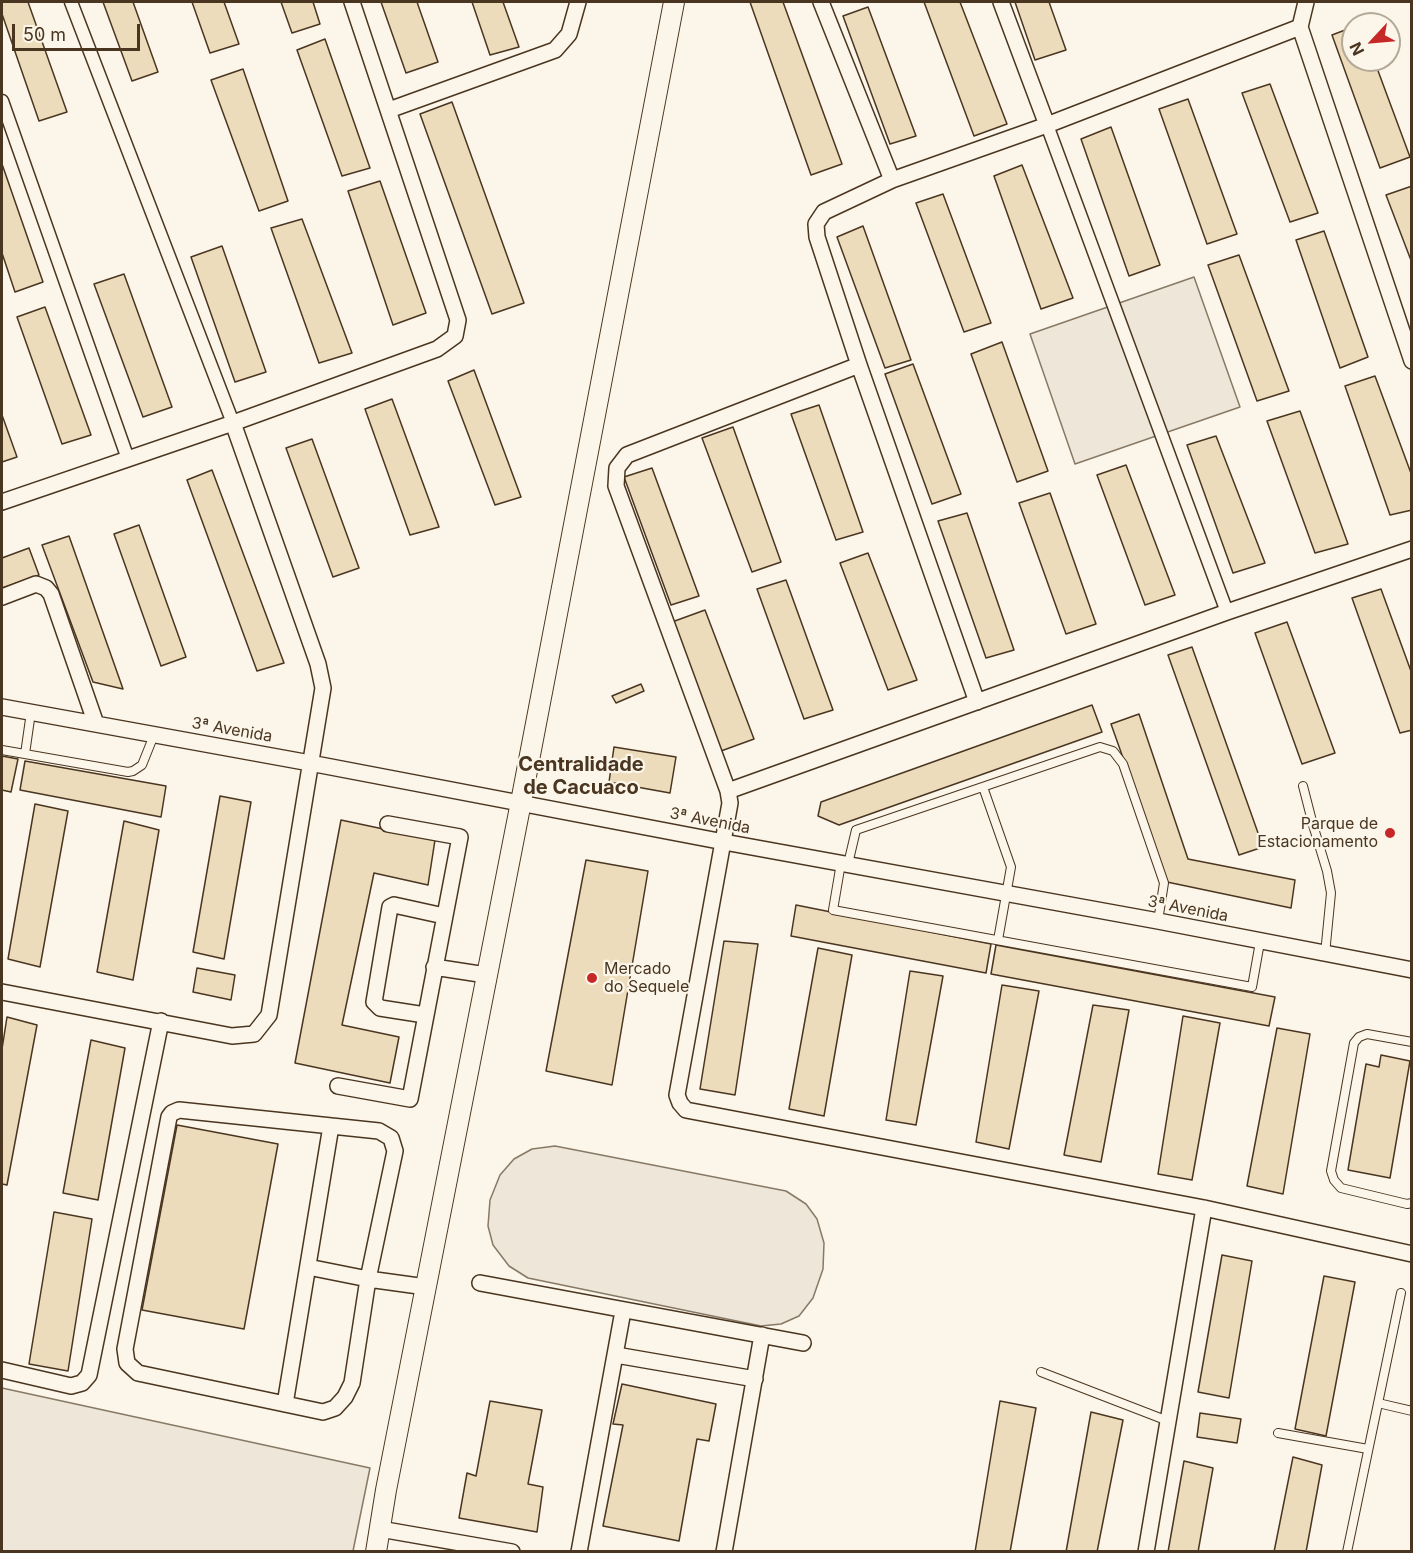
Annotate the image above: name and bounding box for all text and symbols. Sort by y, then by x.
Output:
scale bar [15,12,142,50]
north arrow [1341,12,1401,72]
text: 50 m [23,24,66,45]
text: N [1345,39,1368,59]
street label: 3ª Avenida [190,713,274,747]
district label: Centralidade de Cacuaco [518,753,644,800]
street label: 3ª Avenida [668,804,752,838]
place label: Parque de Estacionamento [1257,814,1378,852]
marker: Parque de Estacionamento [1383,826,1397,840]
street label: 3ª Avenida [1146,892,1230,926]
place label: Mercado do Sequele [604,959,689,997]
marker: Mercado do Sequele [585,971,599,985]

